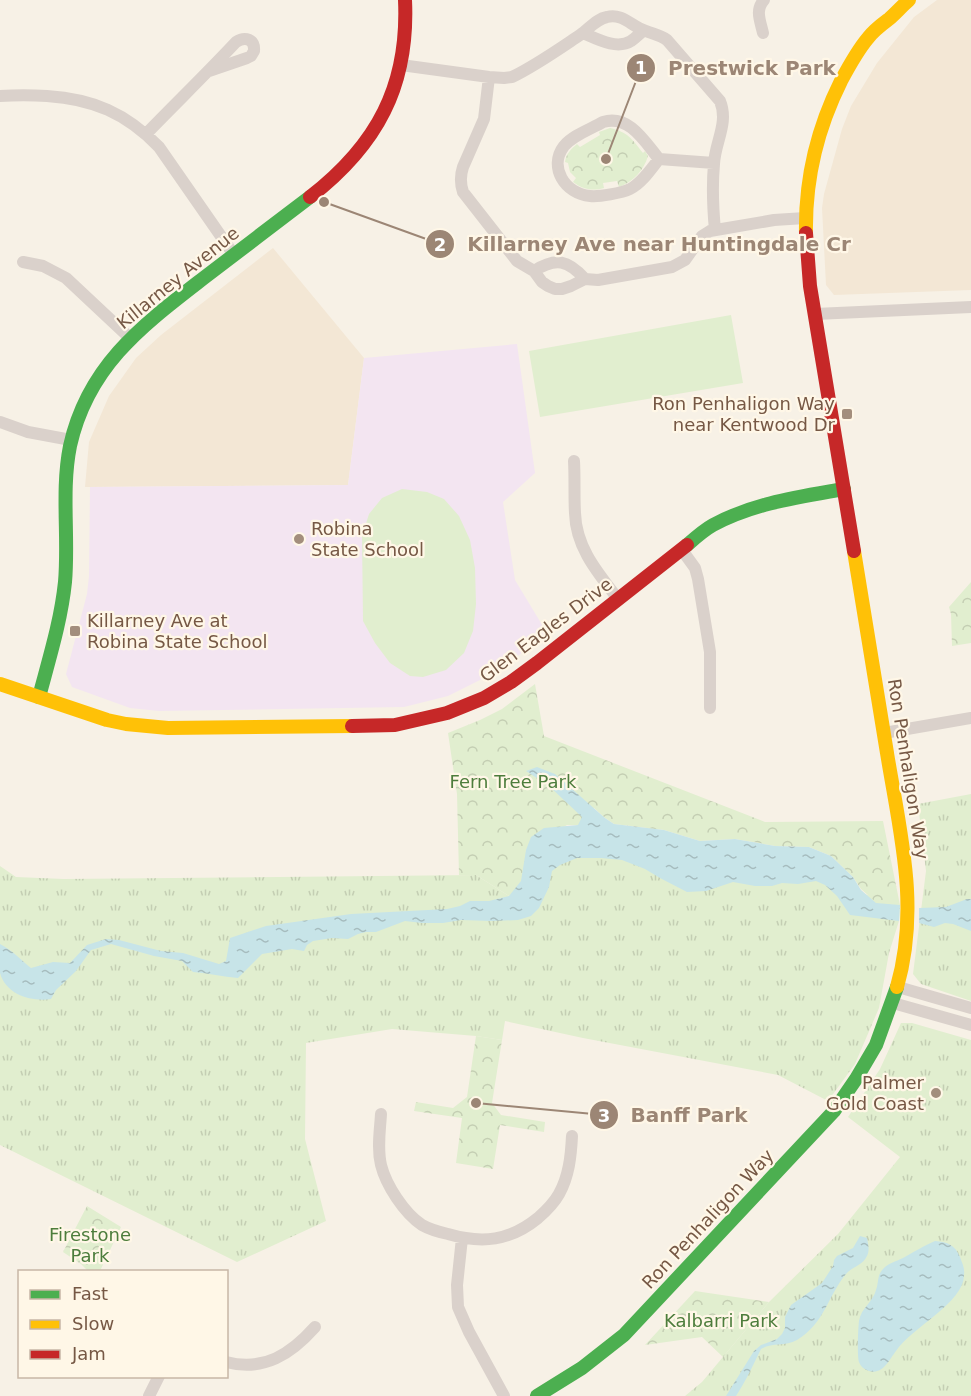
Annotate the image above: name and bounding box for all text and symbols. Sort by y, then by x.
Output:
callout: Prestwick Park [626,49,847,87]
text: Prestwick Park [668,56,837,80]
text: 1 [635,57,647,78]
street label: Killarney Avenue [113,222,243,333]
callout: Killarney Ave near Huntingdale Cr [425,225,863,263]
text: Killarney Ave near Huntingdale Cr [467,232,851,256]
text: 2 [434,234,446,255]
place label: Ron Penhaligon Way near Kentwood Dr [652,393,836,435]
marker: Ron Penhaligon Way near Kentwood Dr [840,407,854,421]
place label: Robina State School [311,518,424,560]
marker: Robina State School [292,532,306,546]
street label: Glen Eagles Drive [475,573,616,686]
place label: Killarney Ave at Robina State School [87,610,267,652]
marker: Killarney Ave at Robina State School [68,624,82,638]
street label: Ron Penhaligon Way [884,677,933,861]
park label: Fern Tree Park [450,771,577,792]
place label: Palmer Gold Coast [826,1072,925,1114]
marker: Palmer Gold Coast [929,1086,943,1100]
callout: Banff Park [589,1096,760,1134]
text: Banff Park [631,1103,748,1127]
text: 3 [598,1105,610,1126]
street label: Ron Penhaligon Way [638,1144,778,1293]
park label: Firestone Park [49,1224,131,1266]
legend [18,1270,228,1378]
text: Fast [72,1283,108,1304]
park label: Kalbarri Park [664,1310,779,1331]
text: Slow [72,1313,114,1334]
text: Jam [71,1343,106,1364]

